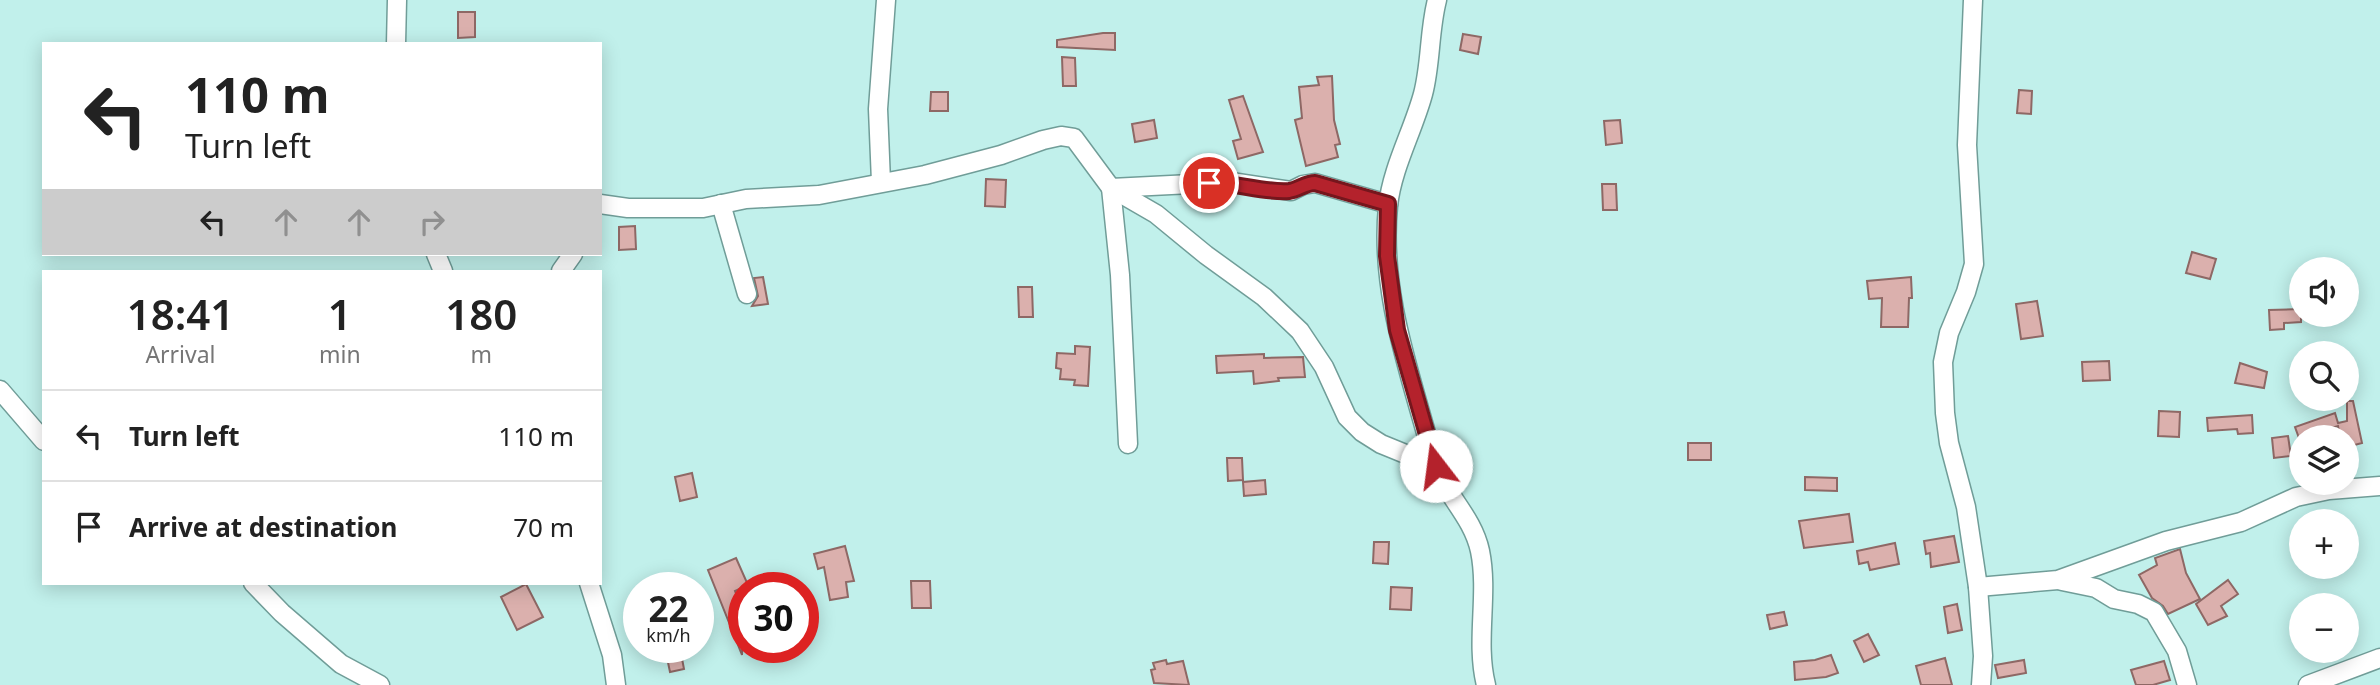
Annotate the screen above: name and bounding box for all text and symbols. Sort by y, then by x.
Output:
text: 110 m [185,61,330,127]
icon: left [70,70,161,161]
text: Turn left [185,124,311,167]
pin [1179,153,1239,213]
icon: arrive [1190,164,1228,202]
icon: left [194,203,232,241]
icon: ahead [267,203,305,241]
icon: ahead [340,203,378,241]
icon: right [413,203,451,241]
map controls [2289,257,2359,663]
button: sound [2289,257,2359,327]
text: 18:41 [127,285,234,342]
text: 1 [328,285,352,342]
text: 180 [445,285,517,342]
text: Arrival [145,338,216,370]
text: min [319,338,361,370]
text: m [471,338,492,370]
button: search [2289,341,2359,411]
icon: left [70,417,108,455]
text: Turn left [129,418,240,454]
text: 110 m [498,418,574,454]
button: layers [2289,425,2359,495]
position arrow [1399,429,1473,503]
icon: arrive [70,508,108,546]
text: Arrive at destination [129,509,398,545]
text: 70 m [513,509,574,545]
button: + [2289,509,2359,579]
speed limit sign: 30 [728,572,819,663]
text: 22 [648,585,689,632]
button: − [2289,593,2359,663]
text: km/h [646,623,691,647]

